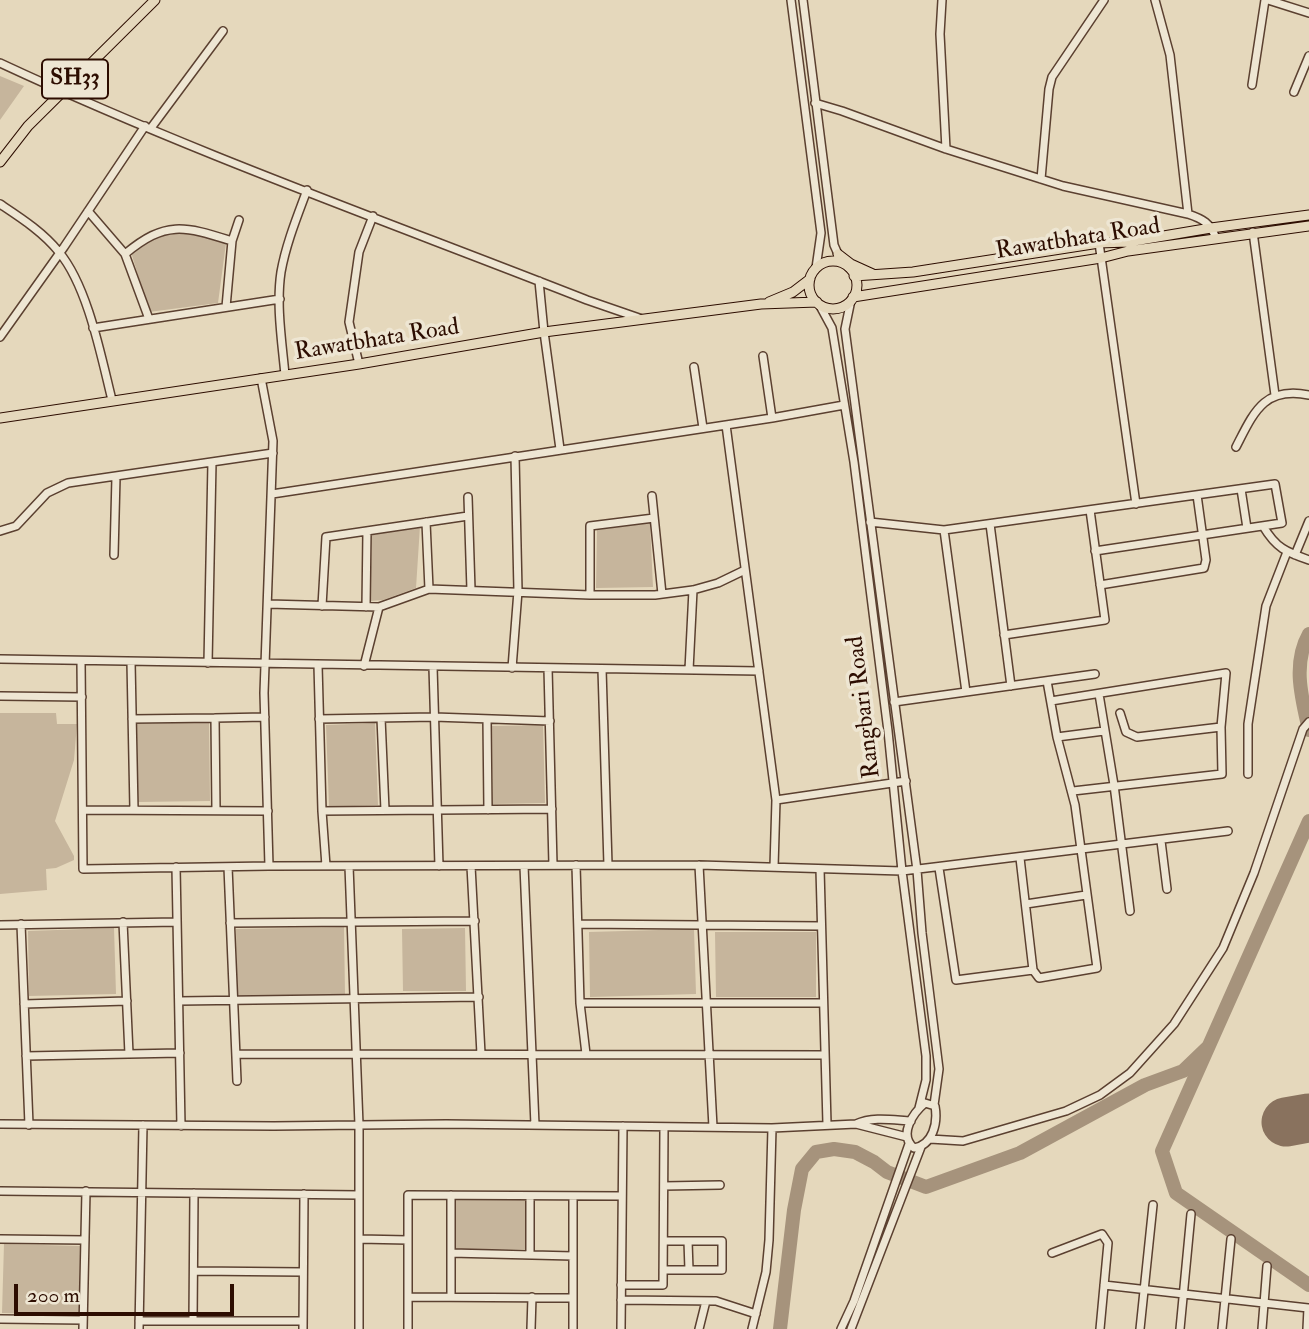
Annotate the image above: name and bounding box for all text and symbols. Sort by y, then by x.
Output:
road number: SH33 [42,60,108,99]
street label: Rawatbhata Road [994,213,1162,267]
street label: Rawatbhata Road [293,314,461,368]
street label: Rangbari Road [842,634,888,780]
scale bar [18,1270,238,1314]
text: 200 m [27,1282,80,1309]

